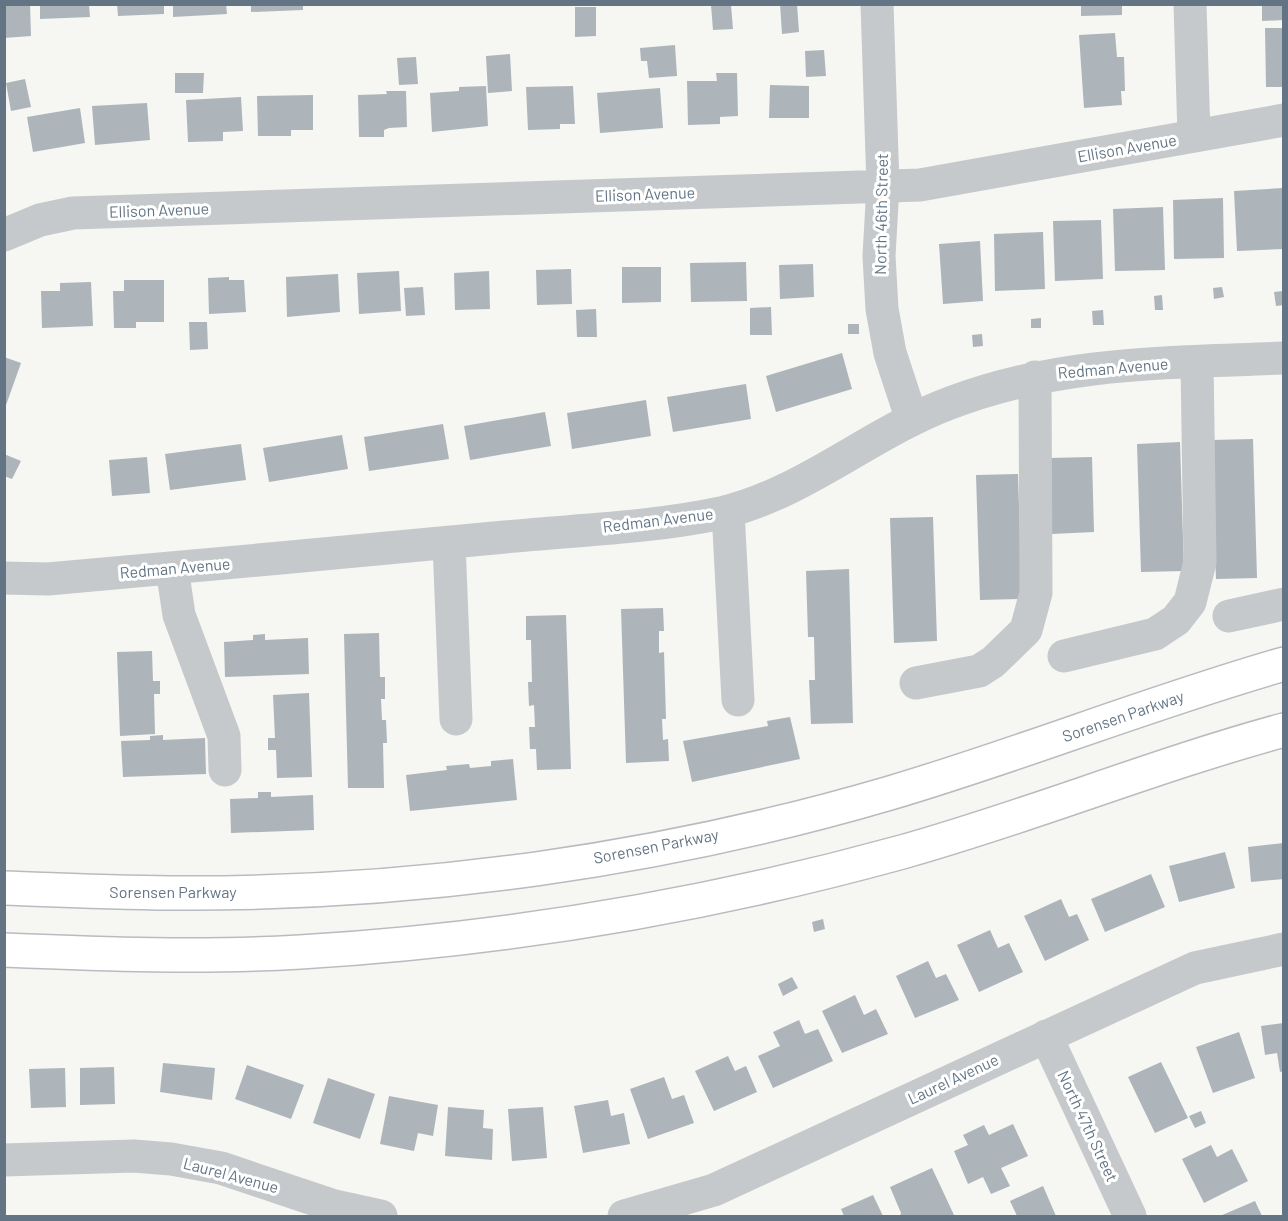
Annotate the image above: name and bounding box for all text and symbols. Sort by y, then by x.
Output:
street label: Ellison Avenue [1076,129,1178,166]
street label: North 46th Street [870,153,891,275]
street label: Ellison Avenue [595,182,695,205]
street label: Ellison Avenue [109,198,209,221]
street label: Redman Avenue [1057,353,1169,382]
street label: Redman Avenue [602,503,714,536]
street label: Redman Avenue [119,553,231,582]
street label: Sorensen Parkway [1060,686,1187,745]
street label: Sorensen Parkway [592,824,721,867]
street label: Sorensen Parkway [109,882,237,901]
street label: Laurel Avenue [904,1049,1001,1108]
street label: North 47th Street [1054,1067,1123,1184]
street label: Laurel Avenue [181,1153,281,1196]

